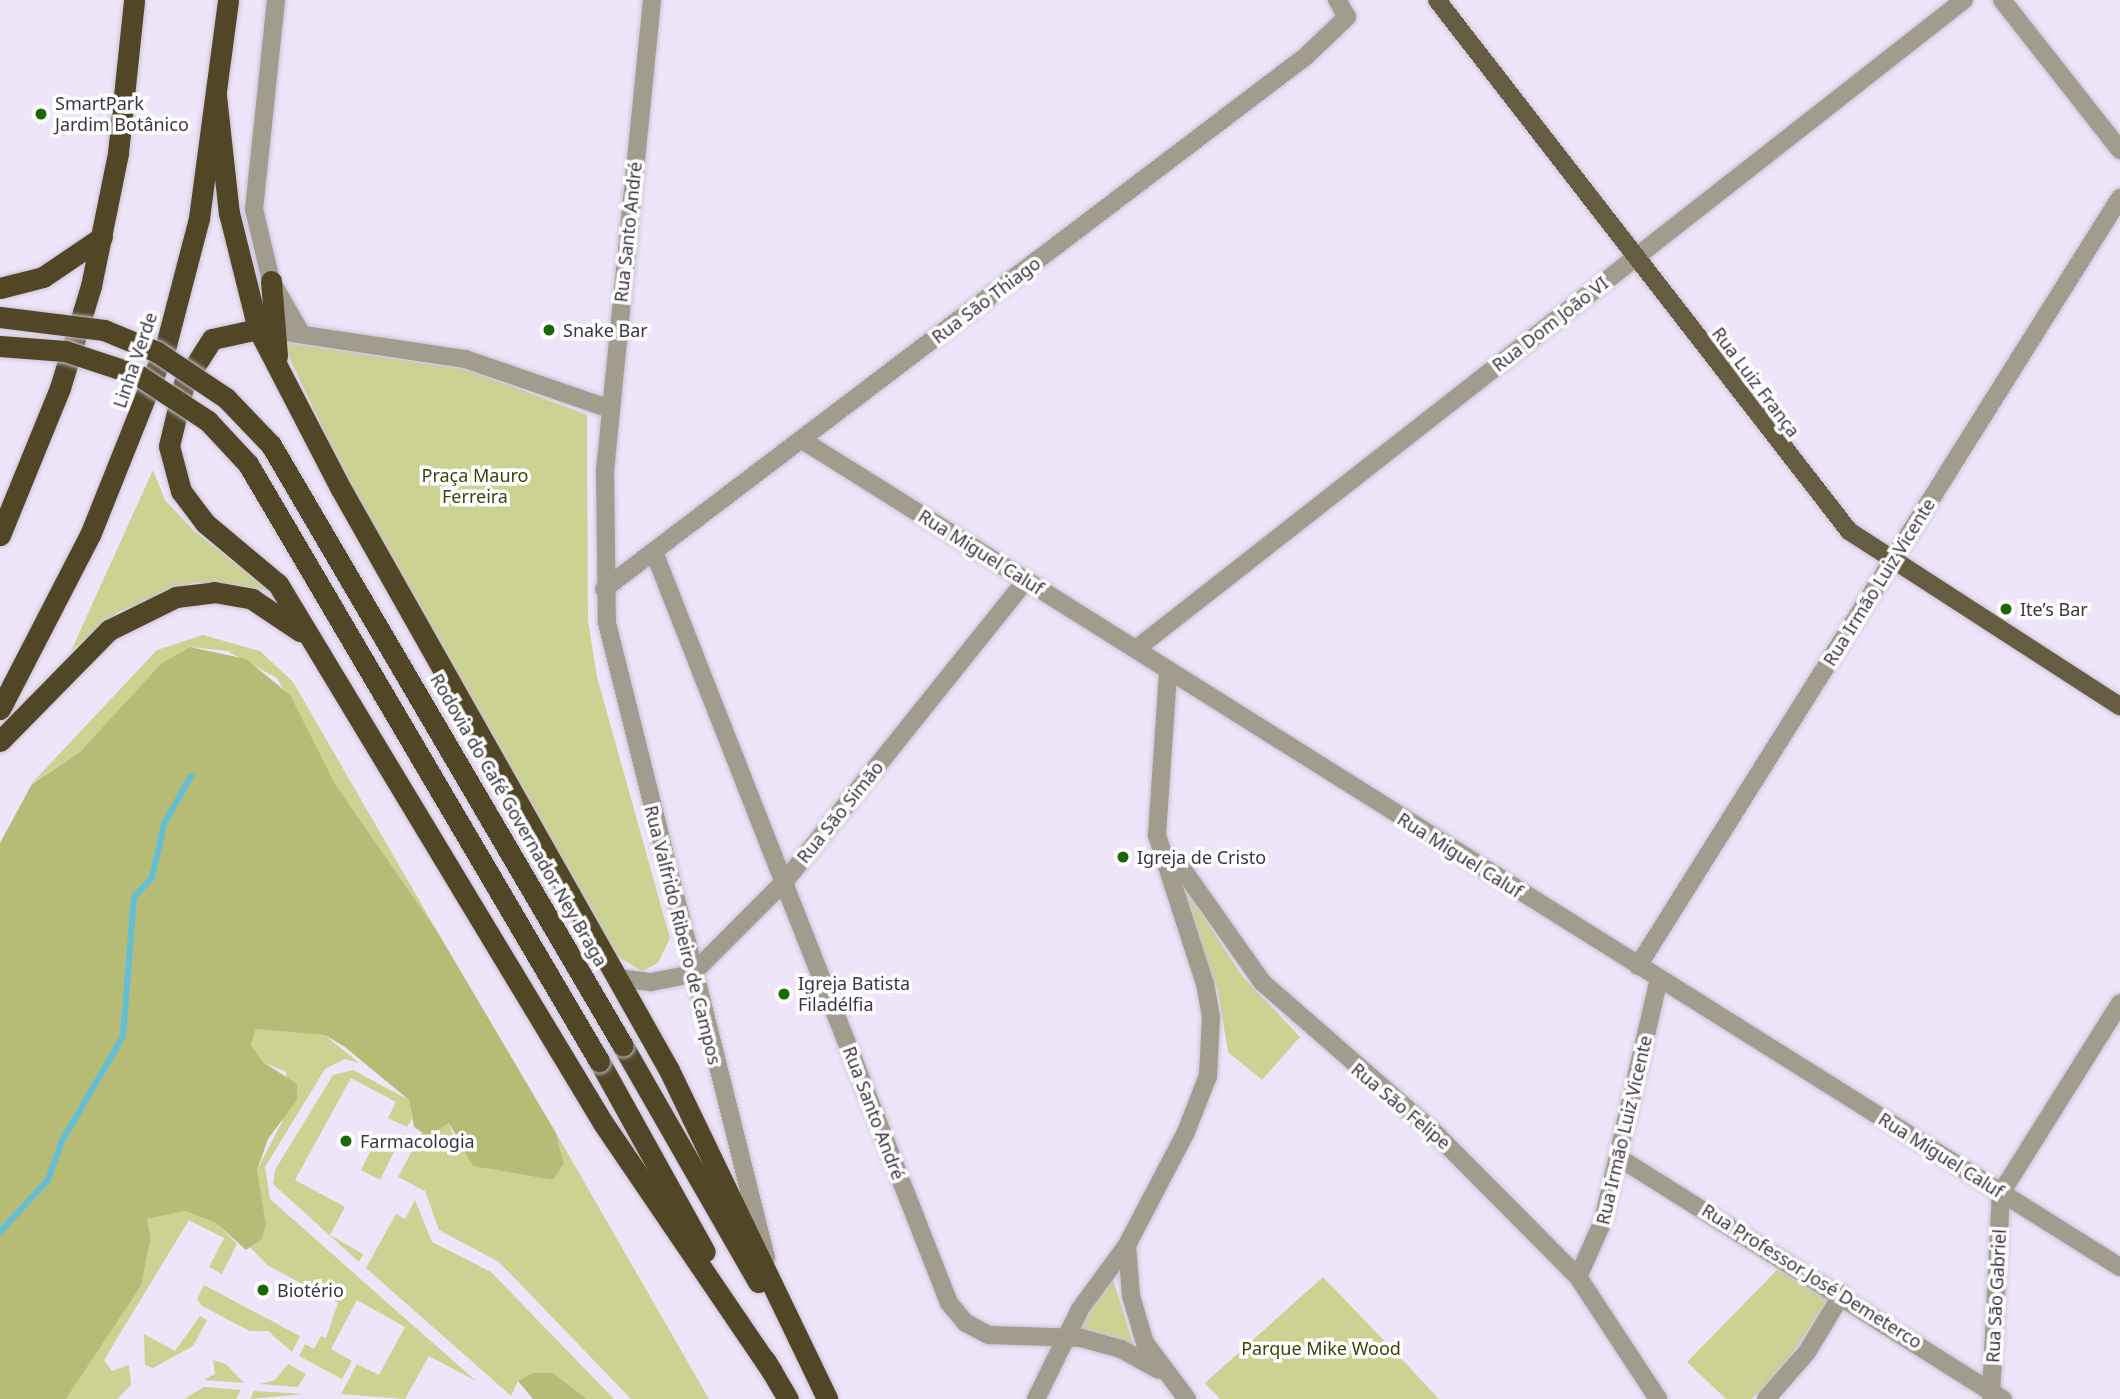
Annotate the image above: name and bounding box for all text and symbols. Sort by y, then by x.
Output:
place label: SmartPark Jardim Botânico [55,93,189,136]
marker: SmartPark Jardim Botânico [33,106,49,122]
street label: Rua Santo André [610,161,646,303]
street label: Rua São Thiago [927,252,1045,348]
street label: Rua Dom João VI [1488,272,1612,376]
street label: Linha Verde [109,309,161,411]
place label: Snake Bar [563,319,648,341]
marker: Snake Bar [541,322,557,338]
street label: Rua Luiz França [1708,323,1804,441]
park label: Praça Mauro Ferreira [422,465,528,508]
street label: Rua Irmão Luiz Vicente [1819,494,1939,670]
street label: Rua Miguel Caluf [915,505,1047,599]
place label: Ite’s Bar [2020,598,2088,620]
marker: Ite’s Bar [1998,601,2014,617]
street label: Rodovia do Café Governador Ney Braga [426,670,612,970]
street label: Rua São Simão [792,757,888,867]
street label: Rua Valfrido Ribeiro de Campos [640,803,726,1067]
street label: Rua Miguel Caluf [1394,808,1526,902]
place label: Igreja de Cristo [1137,846,1266,868]
marker: Igreja de Cristo [1115,849,1131,865]
place label: Igreja Batista Filadélfia [798,973,910,1016]
marker: Igreja Batista Filadélfia [776,986,792,1002]
street label: Rua Irmão Luiz Vicente [1592,1033,1656,1227]
street label: Rua Santo André [839,1043,909,1183]
street label: Rua São Felipe [1347,1058,1455,1154]
street label: Rua Miguel Caluf [1875,1108,2007,1202]
place label: Farmacologia [360,1130,475,1152]
marker: Farmacologia [338,1133,354,1149]
street label: Rua Professor José Demeterco [1698,1199,1926,1353]
street label: Rua São Gabriel [1982,1229,2010,1363]
place label: Biotério [277,1279,344,1301]
marker: Biotério [255,1282,271,1298]
park label: Parque Mike Wood [1241,1337,1401,1359]

